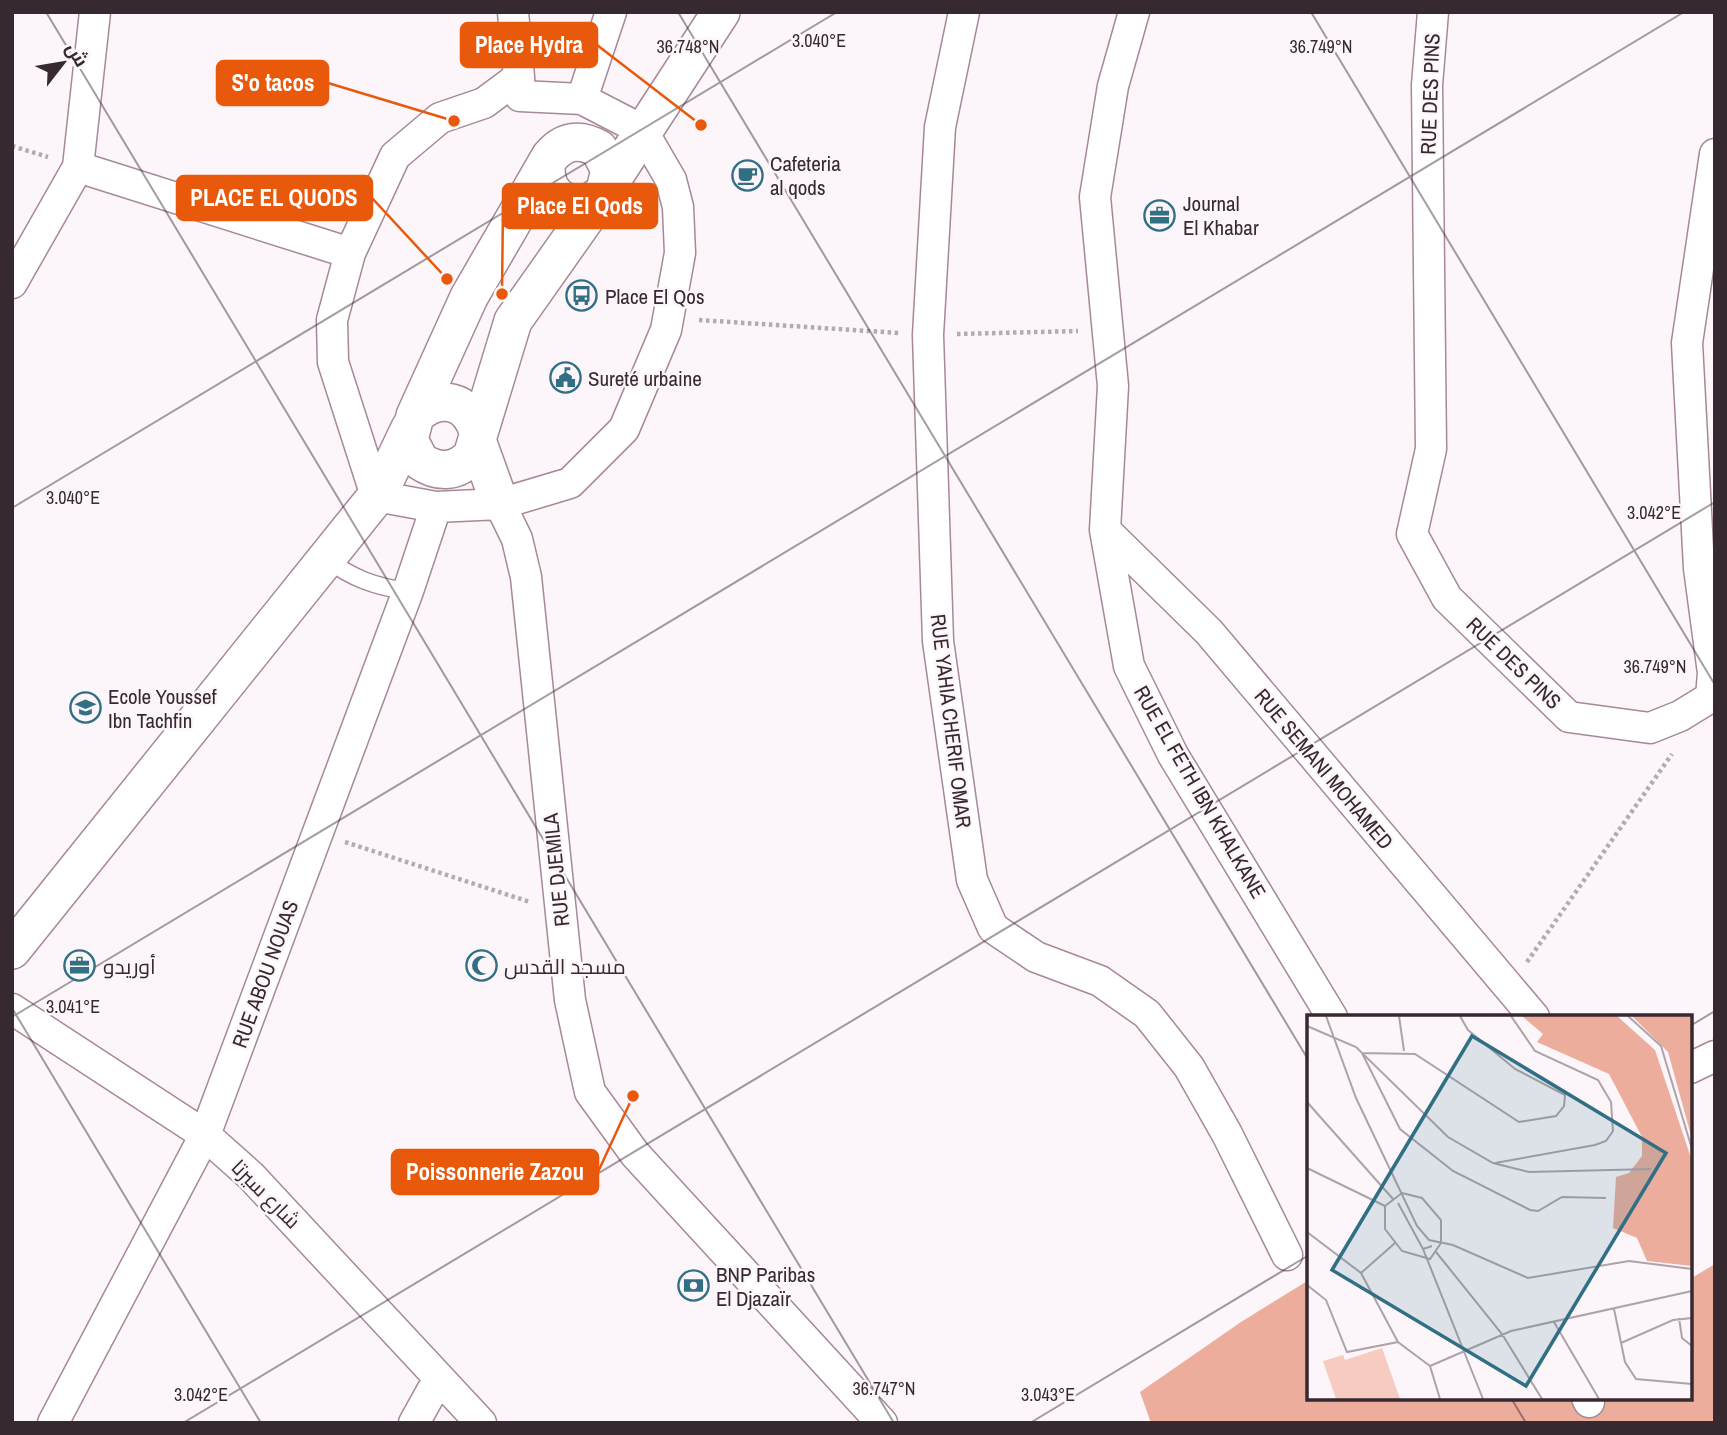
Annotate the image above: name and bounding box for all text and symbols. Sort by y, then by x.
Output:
callout: Place Hydra [461,23,597,67]
north arrow [28,28,98,98]
text: 3.040°E [792,28,846,53]
text: Place Hydra [475,29,583,60]
street label: RUE DES PINS [1413,33,1447,155]
text: 36.748°N [657,34,720,59]
text: 36.749°N [1290,34,1353,59]
text: ش [60,37,95,71]
callout: S'o tacos [217,61,328,105]
text: S'o tacos [231,67,315,98]
place label: Cafeteria al qods [770,149,841,202]
cafe icon: Cafeteria al qods [730,158,764,192]
callout: PLACE EL QUODS [177,176,372,220]
text: PLACE EL QUODS [190,182,358,213]
callout: Place El Qods [503,184,657,228]
place label: Journal El Khabar [1183,189,1259,242]
text: Place El Qods [517,190,643,221]
office icon: Journal El Khabar [1143,198,1177,232]
bus stop icon: Place El Qos [565,279,599,313]
place label: Place El Qos [605,282,705,311]
public building icon: Sureté urbaine [548,361,582,395]
place label: Sureté urbaine [588,364,702,393]
text: 3.040°E [46,485,100,510]
text: 3.042°E [1627,500,1681,525]
street label: RUE DES PINS [1460,610,1568,716]
street label: RUE YAHIA CHERIF OMAR [923,612,979,830]
text: 36.749°N [1624,654,1687,679]
street label: RUE EL FETH IBN KHALKANE [1127,680,1273,904]
place label: Ecole Youssef Ibn Tachfin [108,682,217,735]
street label: RUE SEMANI MOHAMED [1248,682,1400,856]
school or university icon: Ecole Youssef Ibn Tachfin [68,691,102,725]
street label: RUE DJEMILA [536,811,576,928]
street label: RUE ABOU NOUAS [225,896,305,1052]
office icon: أوريدو [63,949,97,983]
mosque icon: مسجد القدس [464,949,498,983]
place label: أوريدو [103,952,156,981]
place label: مسجد القدس [504,952,626,981]
text: 3.041°E [46,994,100,1019]
inset map [1307,1015,1692,1400]
callout: Poissonnerie Zazou [392,1150,598,1194]
street label: شارع سيرتا [225,1153,307,1235]
text: Poissonnerie Zazou [406,1156,584,1187]
place label: BNP Paribas El Djazaïr [716,1260,815,1313]
bank icon: BNP Paribas El Djazaïr [676,1269,710,1303]
text: 36.747°N [853,1376,916,1401]
text: 3.042°E [174,1382,228,1407]
text: 3.043°E [1021,1382,1075,1407]

